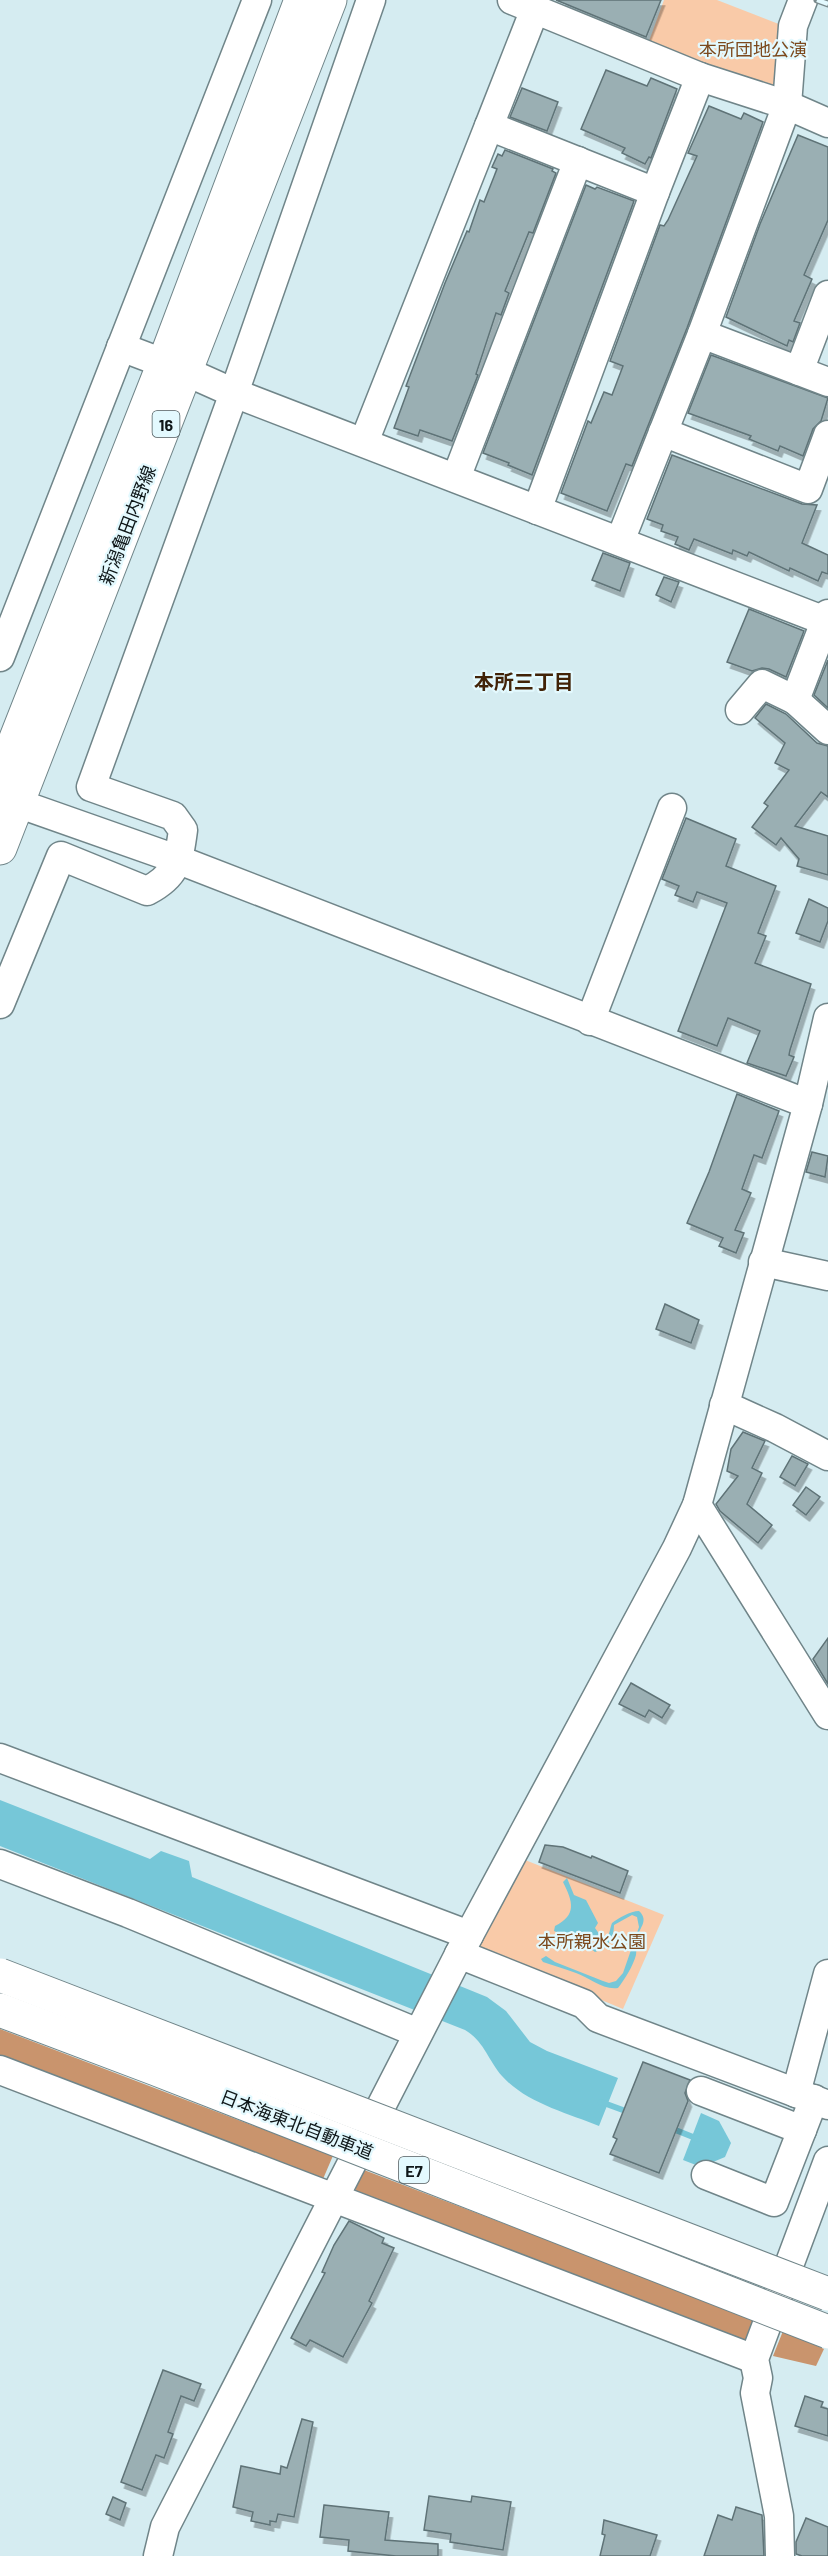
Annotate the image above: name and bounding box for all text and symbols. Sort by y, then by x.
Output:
park label: 本所団地公演 [699,38,807,60]
road number: 16 [152,411,180,437]
street label: 新潟亀田内野線 [94,462,160,588]
district label: 本所三丁目 [474,669,574,693]
park label: 本所親水公園 [538,1930,646,1952]
street label: 日本海東北自動車道 [217,2085,377,2163]
road number: E7 [399,2157,429,2183]

